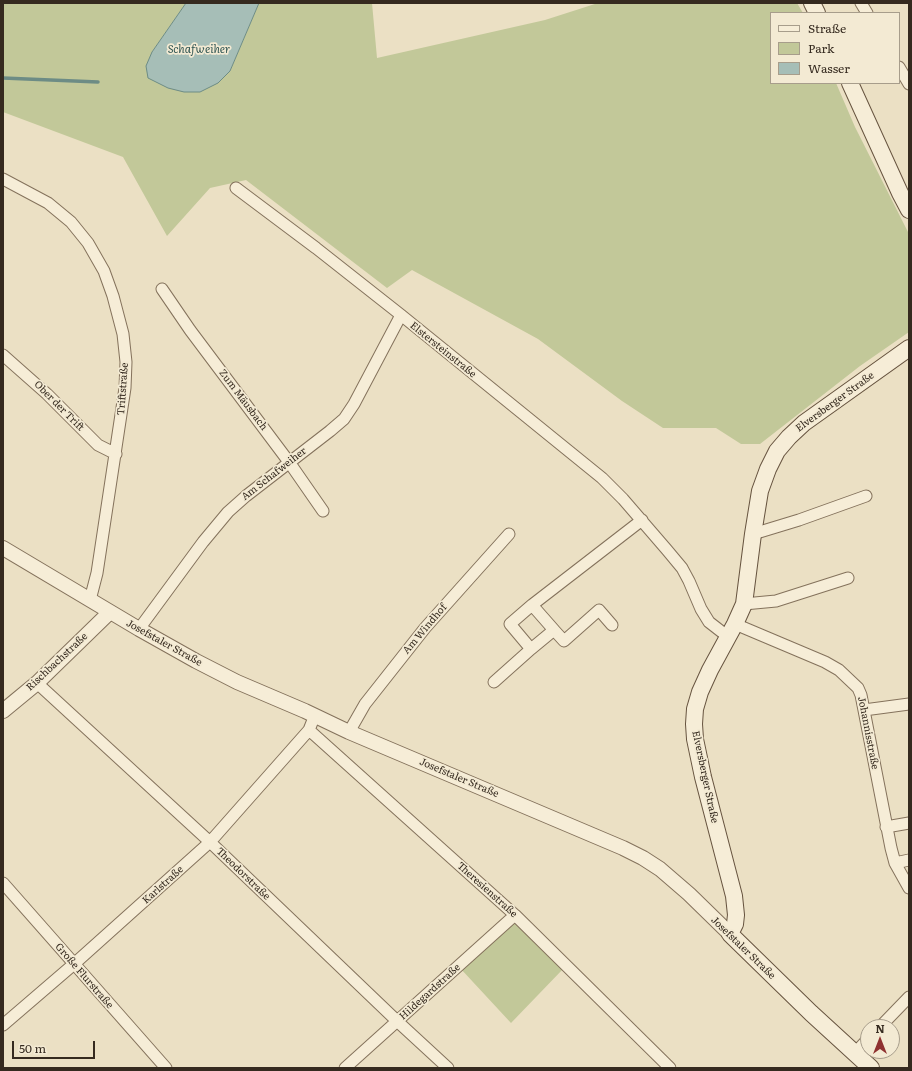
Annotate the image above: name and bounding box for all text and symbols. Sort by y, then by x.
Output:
legend [770,12,900,84]
text: Straße [808,19,846,37]
text: Park [808,39,834,57]
water label: Schafweiher [168,43,230,57]
text: Wasser [808,59,850,77]
street label: Elstersteinstraße [407,320,479,380]
street label: Triftstraße [115,362,131,416]
street label: Zum Mäusbach [216,367,270,433]
street label: Elversberger Straße [793,370,877,434]
street label: Ober der Trift [31,378,87,434]
street label: Am Schafweiher [239,445,309,503]
street label: Am Windhof [401,601,449,657]
street label: Josefstaler Straße [124,617,204,669]
street label: Rischbachstraße [24,630,90,694]
street label: Johannisstraße [855,695,881,771]
street label: Elversberger Straße [689,730,721,824]
street label: Josefstaler Straße [418,756,500,800]
street label: Theodorstraße [214,845,272,903]
street label: Theresienstraße [454,860,520,920]
street label: Karlstraße [140,864,186,906]
street label: Josefstaler Straße [708,914,778,982]
street label: Große Flurstraße [52,941,116,1011]
street label: Hildegardstraße [397,961,463,1023]
north arrow [860,1019,900,1059]
text: N [875,1020,885,1036]
scale bar [14,1033,97,1059]
text: 50 m [19,1039,46,1057]

